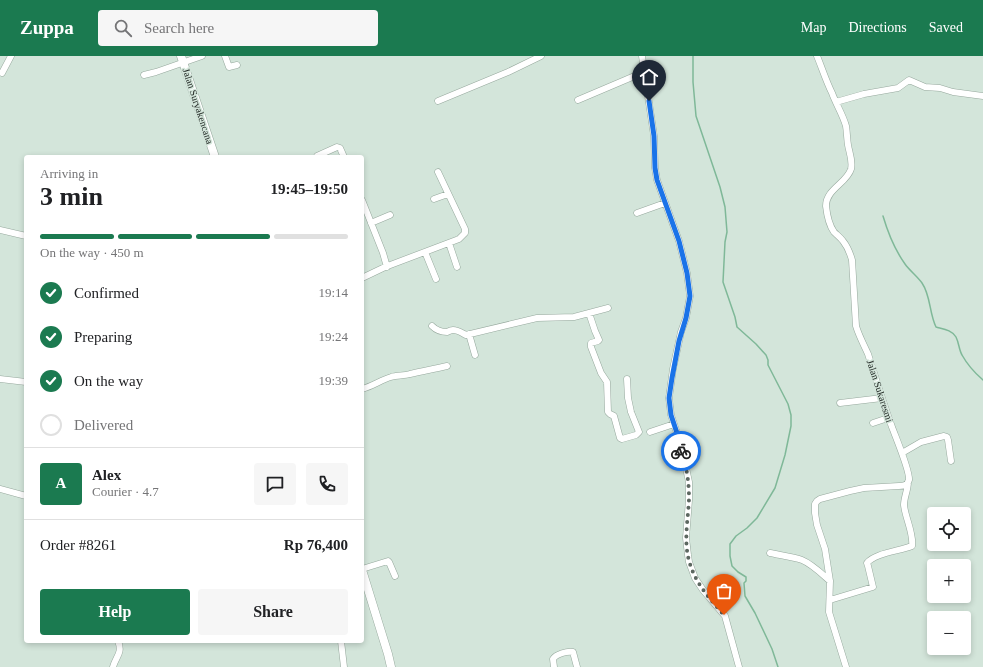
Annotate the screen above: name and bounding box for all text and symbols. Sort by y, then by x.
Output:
search box [98,10,378,46]
text: Zuppa [20,17,74,38]
icon: search [112,17,134,39]
text: Search here [144,20,214,36]
text: Map [801,20,826,35]
text: Directions [848,20,907,35]
text: Saved [929,20,963,35]
pin [632,60,666,101]
icon: home [638,66,660,88]
street label: Jalan Suryakencana [181,67,216,146]
text: Arriving in [40,166,98,181]
text: 19:45–19:50 [271,181,348,197]
text: 3 min [40,182,103,211]
text: On the way · 450 m [40,245,144,260]
icon: check [40,282,62,304]
text: Confirmed [74,285,139,301]
text: 19:14 [318,285,348,300]
icon: check [40,326,62,348]
text: Preparing [74,329,132,345]
text: 19:24 [318,329,348,344]
street label: Jalan Sukaresmi [865,358,895,424]
icon: check [40,370,62,392]
text: On the way [74,373,143,389]
text: 19:39 [318,373,348,388]
text: Delivered [74,417,133,433]
courier [661,431,701,471]
icon: bike [670,440,692,462]
button: chat [254,463,296,505]
button: phone [306,463,348,505]
text: Alex [92,467,121,483]
text: A [56,475,66,491]
text: Courier · 4.7 [92,484,159,499]
map controls [927,507,971,655]
button: locate [927,507,971,551]
text: Order #8261 [40,537,116,553]
text: Rp 76,400 [284,537,348,553]
button: + [927,559,971,603]
pin [707,574,741,615]
icon: bag [713,580,735,602]
button: Help [40,589,190,635]
button: Share [198,589,348,635]
button: − [927,611,971,655]

